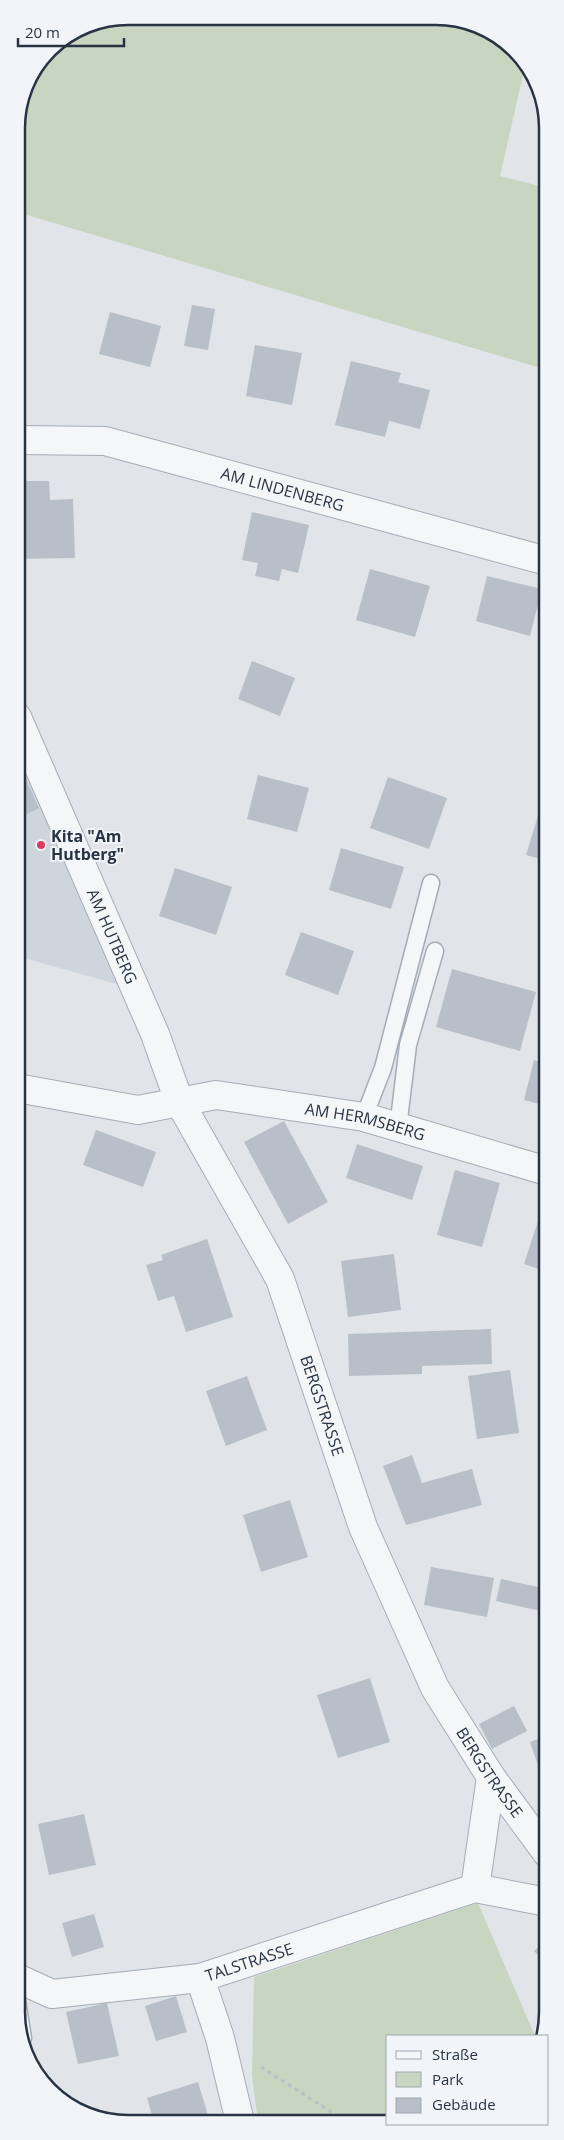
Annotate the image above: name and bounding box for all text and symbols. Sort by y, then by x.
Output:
scale bar [18,15,124,47]
text: 20 m [25,22,60,42]
street label: AM LINDENBERG [218,462,347,516]
place label: Kita "Am Hutberg" [51,825,124,865]
marker: Kita "Am Hutberg" [35,839,47,851]
street label: AM HUTBERG [82,885,143,987]
street label: AM HERMSBERG [303,1097,428,1146]
street label: BERGSTRASSE [295,1352,349,1459]
street label: BERGSTRASSE [451,1723,528,1822]
street label: TALSTRASSE [202,1937,296,1987]
legend [386,2035,549,2125]
text: Straße [432,2044,478,2064]
text: Park [432,2069,463,2089]
text: Gebäude [432,2094,496,2114]

